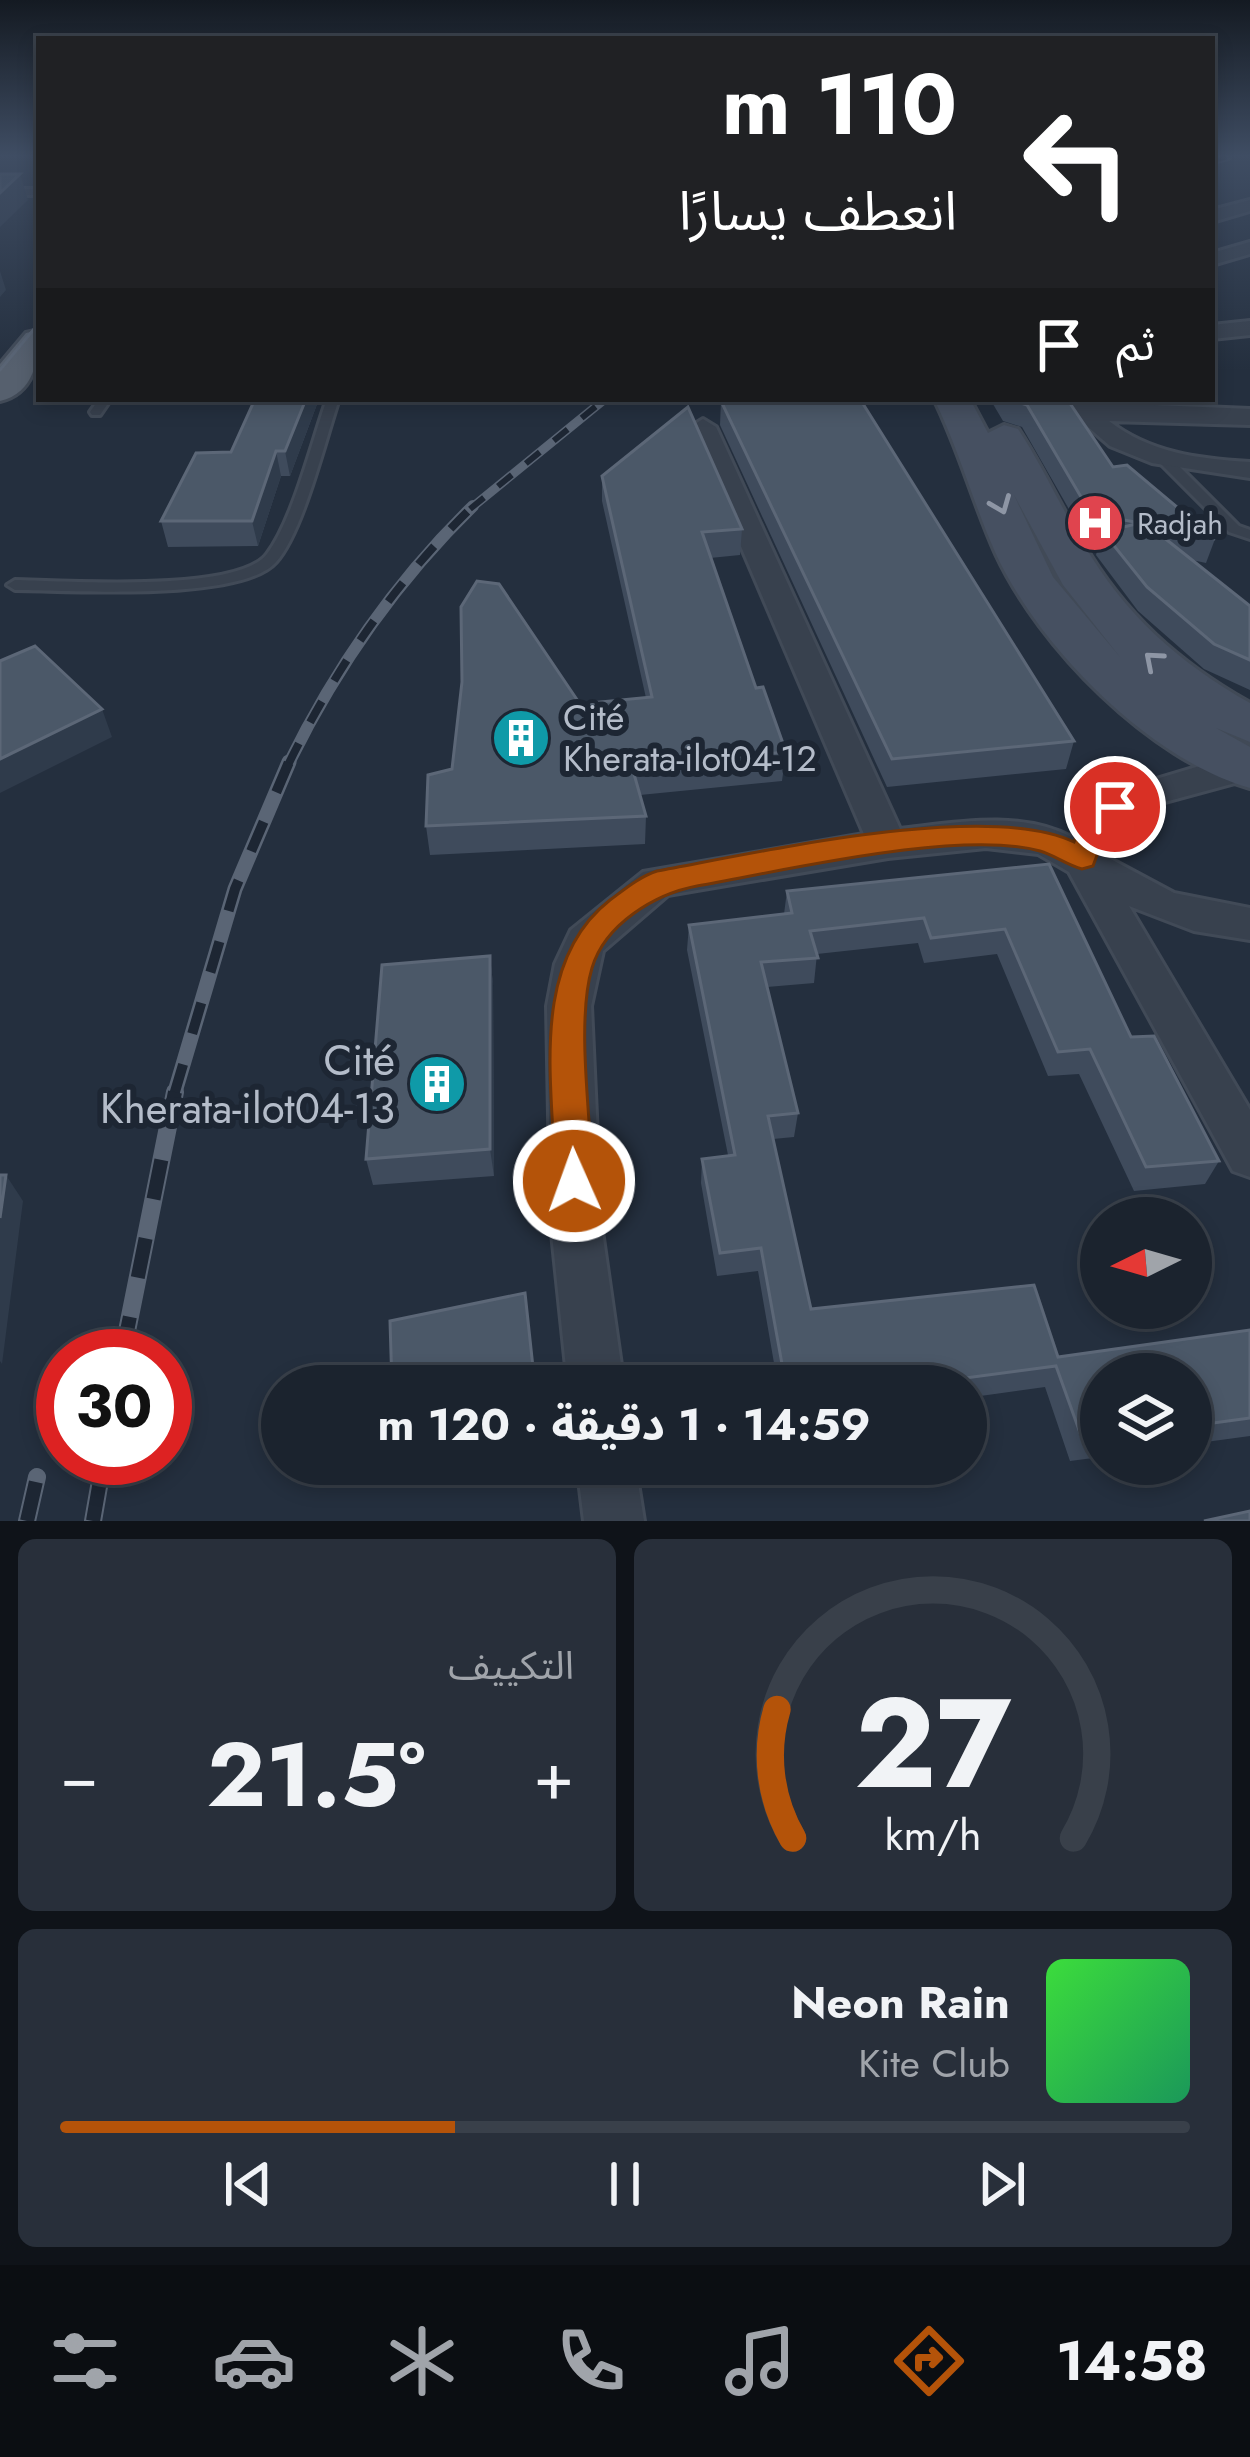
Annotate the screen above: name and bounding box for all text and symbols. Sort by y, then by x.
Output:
text: 110 m [722,44,957,166]
icon: left [999,84,1155,240]
text: انعطف يسارًا [679,172,957,250]
icon: arrive [1026,312,1092,378]
text: ثم [1116,312,1155,377]
hospital icon: Radjah [1064,492,1126,554]
one-way arrow [987,493,1011,514]
place label: Radjah [1137,502,1223,545]
one-way arrow [1145,653,1167,674]
place label: Cité Kherata-ilot04-12 [563,691,817,784]
building icon: Cité Kherata-ilot04-12 [490,707,552,769]
pin [1064,756,1166,858]
icon: arrive [1082,774,1148,840]
place label: Cité Kherata-ilot04-13 [100,1030,395,1139]
building icon: Cité Kherata-ilot04-13 [406,1053,468,1115]
position arrow [511,1118,637,1244]
north arrow [1080,1197,1212,1329]
map controls [1080,1197,1212,1485]
speed limit sign: 30 [36,1329,192,1485]
button: layers [1080,1353,1212,1485]
text: 14:59 · 1 دقيقة · 120 m [377,1392,871,1457]
text: التكييف [448,1637,574,1694]
text: 27 [854,1653,1012,1834]
text: 21.5° [207,1710,425,1840]
text: − [60,1728,99,1824]
text: + [533,1728,574,1824]
text: km/h [885,1804,981,1866]
text: Neon Rain [791,1970,1010,2035]
text: Kite Club [858,2035,1010,2092]
icon: previous [215,2151,281,2217]
icon: pause [592,2151,658,2217]
icon: next [969,2151,1035,2217]
icon: filters [43,2319,127,2403]
icon: car [212,2319,296,2403]
icon: climate [380,2319,464,2403]
icon: phone [549,2319,633,2403]
icon: music [718,2319,802,2403]
icon: directions [887,2319,971,2403]
text: 14:58 [1056,2322,1208,2400]

